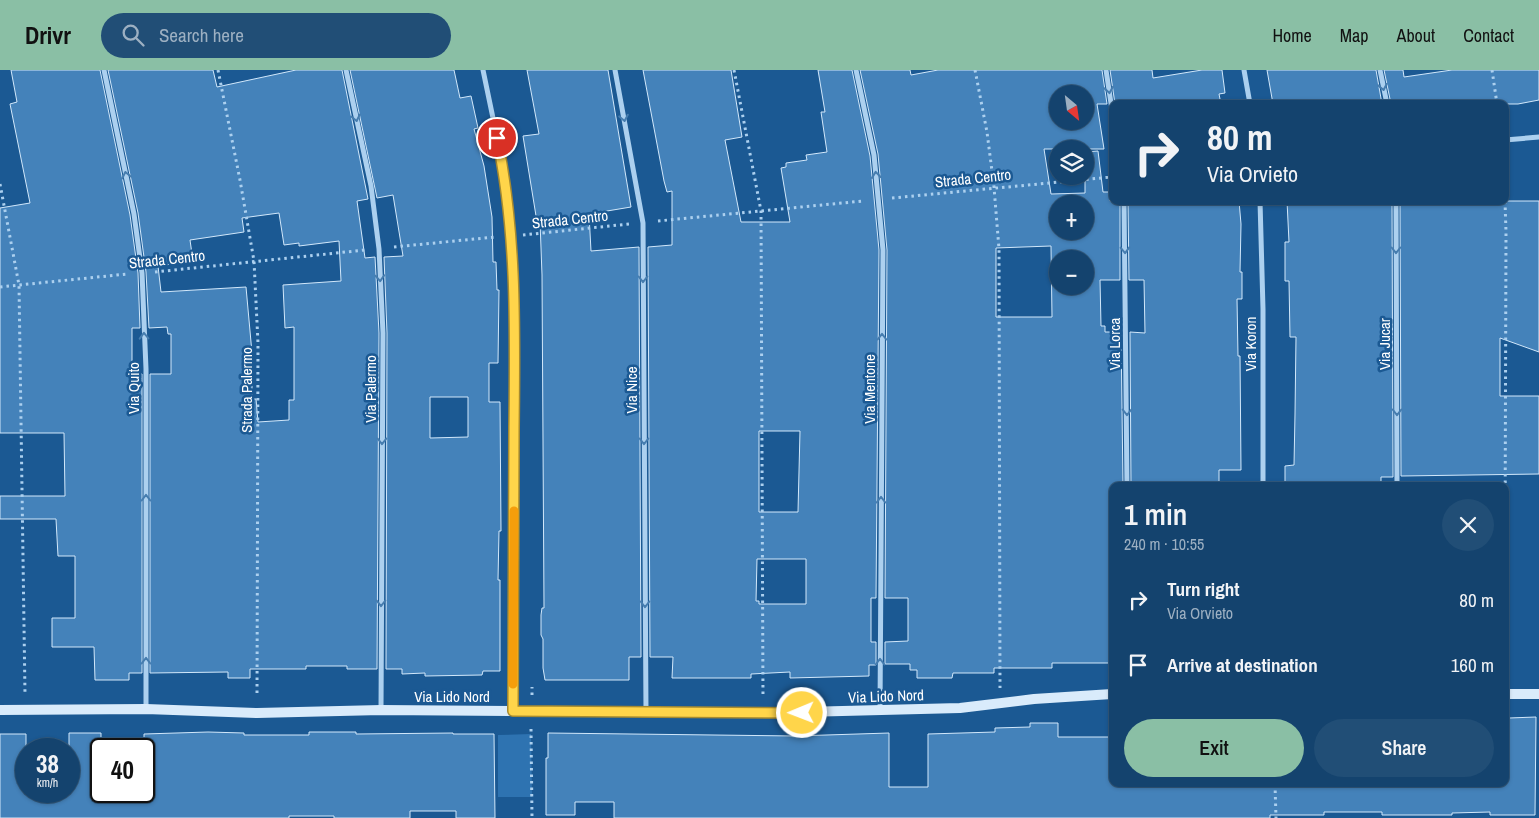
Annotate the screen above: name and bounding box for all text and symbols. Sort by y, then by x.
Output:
search box [101,13,451,58]
text: Drivr [25,19,71,51]
icon: search [119,21,147,49]
text: Search here [159,22,244,48]
text: Home [1272,23,1312,48]
text: Map [1340,23,1369,48]
text: About [1397,23,1435,48]
text: Contact [1463,23,1514,48]
one-way arrow [1378,82,1388,91]
north arrow [1049,85,1094,130]
map controls [1049,85,1094,295]
one-way arrow [1104,86,1114,94]
one-way arrow [351,113,361,122]
one-way arrow [618,114,628,122]
text: 80 m [1207,114,1272,161]
pin [476,117,518,159]
icon: right [1124,120,1189,185]
icon: arrive [483,124,511,152]
button: layers [1049,140,1094,185]
text: Via Orvieto [1207,159,1298,189]
street label: Strada Centro [934,164,1012,192]
one-way arrow [121,170,132,179]
one-way arrow [871,171,882,179]
button: + [1049,195,1094,240]
street label: Strada Centro [531,205,609,233]
street label: Strada Centro [128,245,206,273]
one-way arrow [1120,246,1130,254]
one-way arrow [1391,246,1401,254]
button: − [1049,250,1094,295]
one-way arrow [375,274,386,282]
one-way arrow [638,275,648,283]
street label: Via Koron [1240,317,1261,371]
street label: Via Lorca [1104,318,1125,370]
street label: Via Jucar [1374,318,1395,370]
one-way arrow [139,332,150,340]
one-way arrow [877,333,887,341]
street label: Strada Palermo [236,347,257,433]
street label: Via Mentone [859,354,880,424]
street label: Via Palermo [360,355,381,423]
street label: Via Quito [123,362,144,414]
street label: Via Nice [621,366,642,413]
one-way arrow [1122,409,1132,417]
one-way arrow [1392,409,1402,417]
one-way arrow [377,437,387,445]
one-way arrow [639,438,649,445]
one-way arrow [141,494,151,502]
text: 1 min [1124,494,1187,534]
one-way arrow [876,496,886,504]
button: close [1442,499,1494,551]
text: 240 m · 10:55 [1124,533,1204,555]
text: Turn right [1167,576,1239,602]
icon: right [1124,586,1152,614]
text: 80 m [1459,587,1494,613]
one-way arrow [376,600,386,607]
one-way arrow [640,600,650,608]
text: Via Orvieto [1167,602,1233,624]
icon: arrive [1124,651,1152,679]
text: Arrive at destination [1167,652,1318,678]
text: 160 m [1451,652,1494,678]
one-way arrow [141,656,151,664]
one-way arrow [875,658,886,666]
street label: Via Lido Nord [848,684,924,708]
street label: Via Lido Nord [414,686,490,707]
position arrow [775,686,827,738]
button: Exit [1124,719,1304,777]
button: Share [1314,719,1494,777]
speed limit sign: 40 [90,738,155,803]
text: 38 [36,747,59,781]
text: km/h [37,775,58,791]

